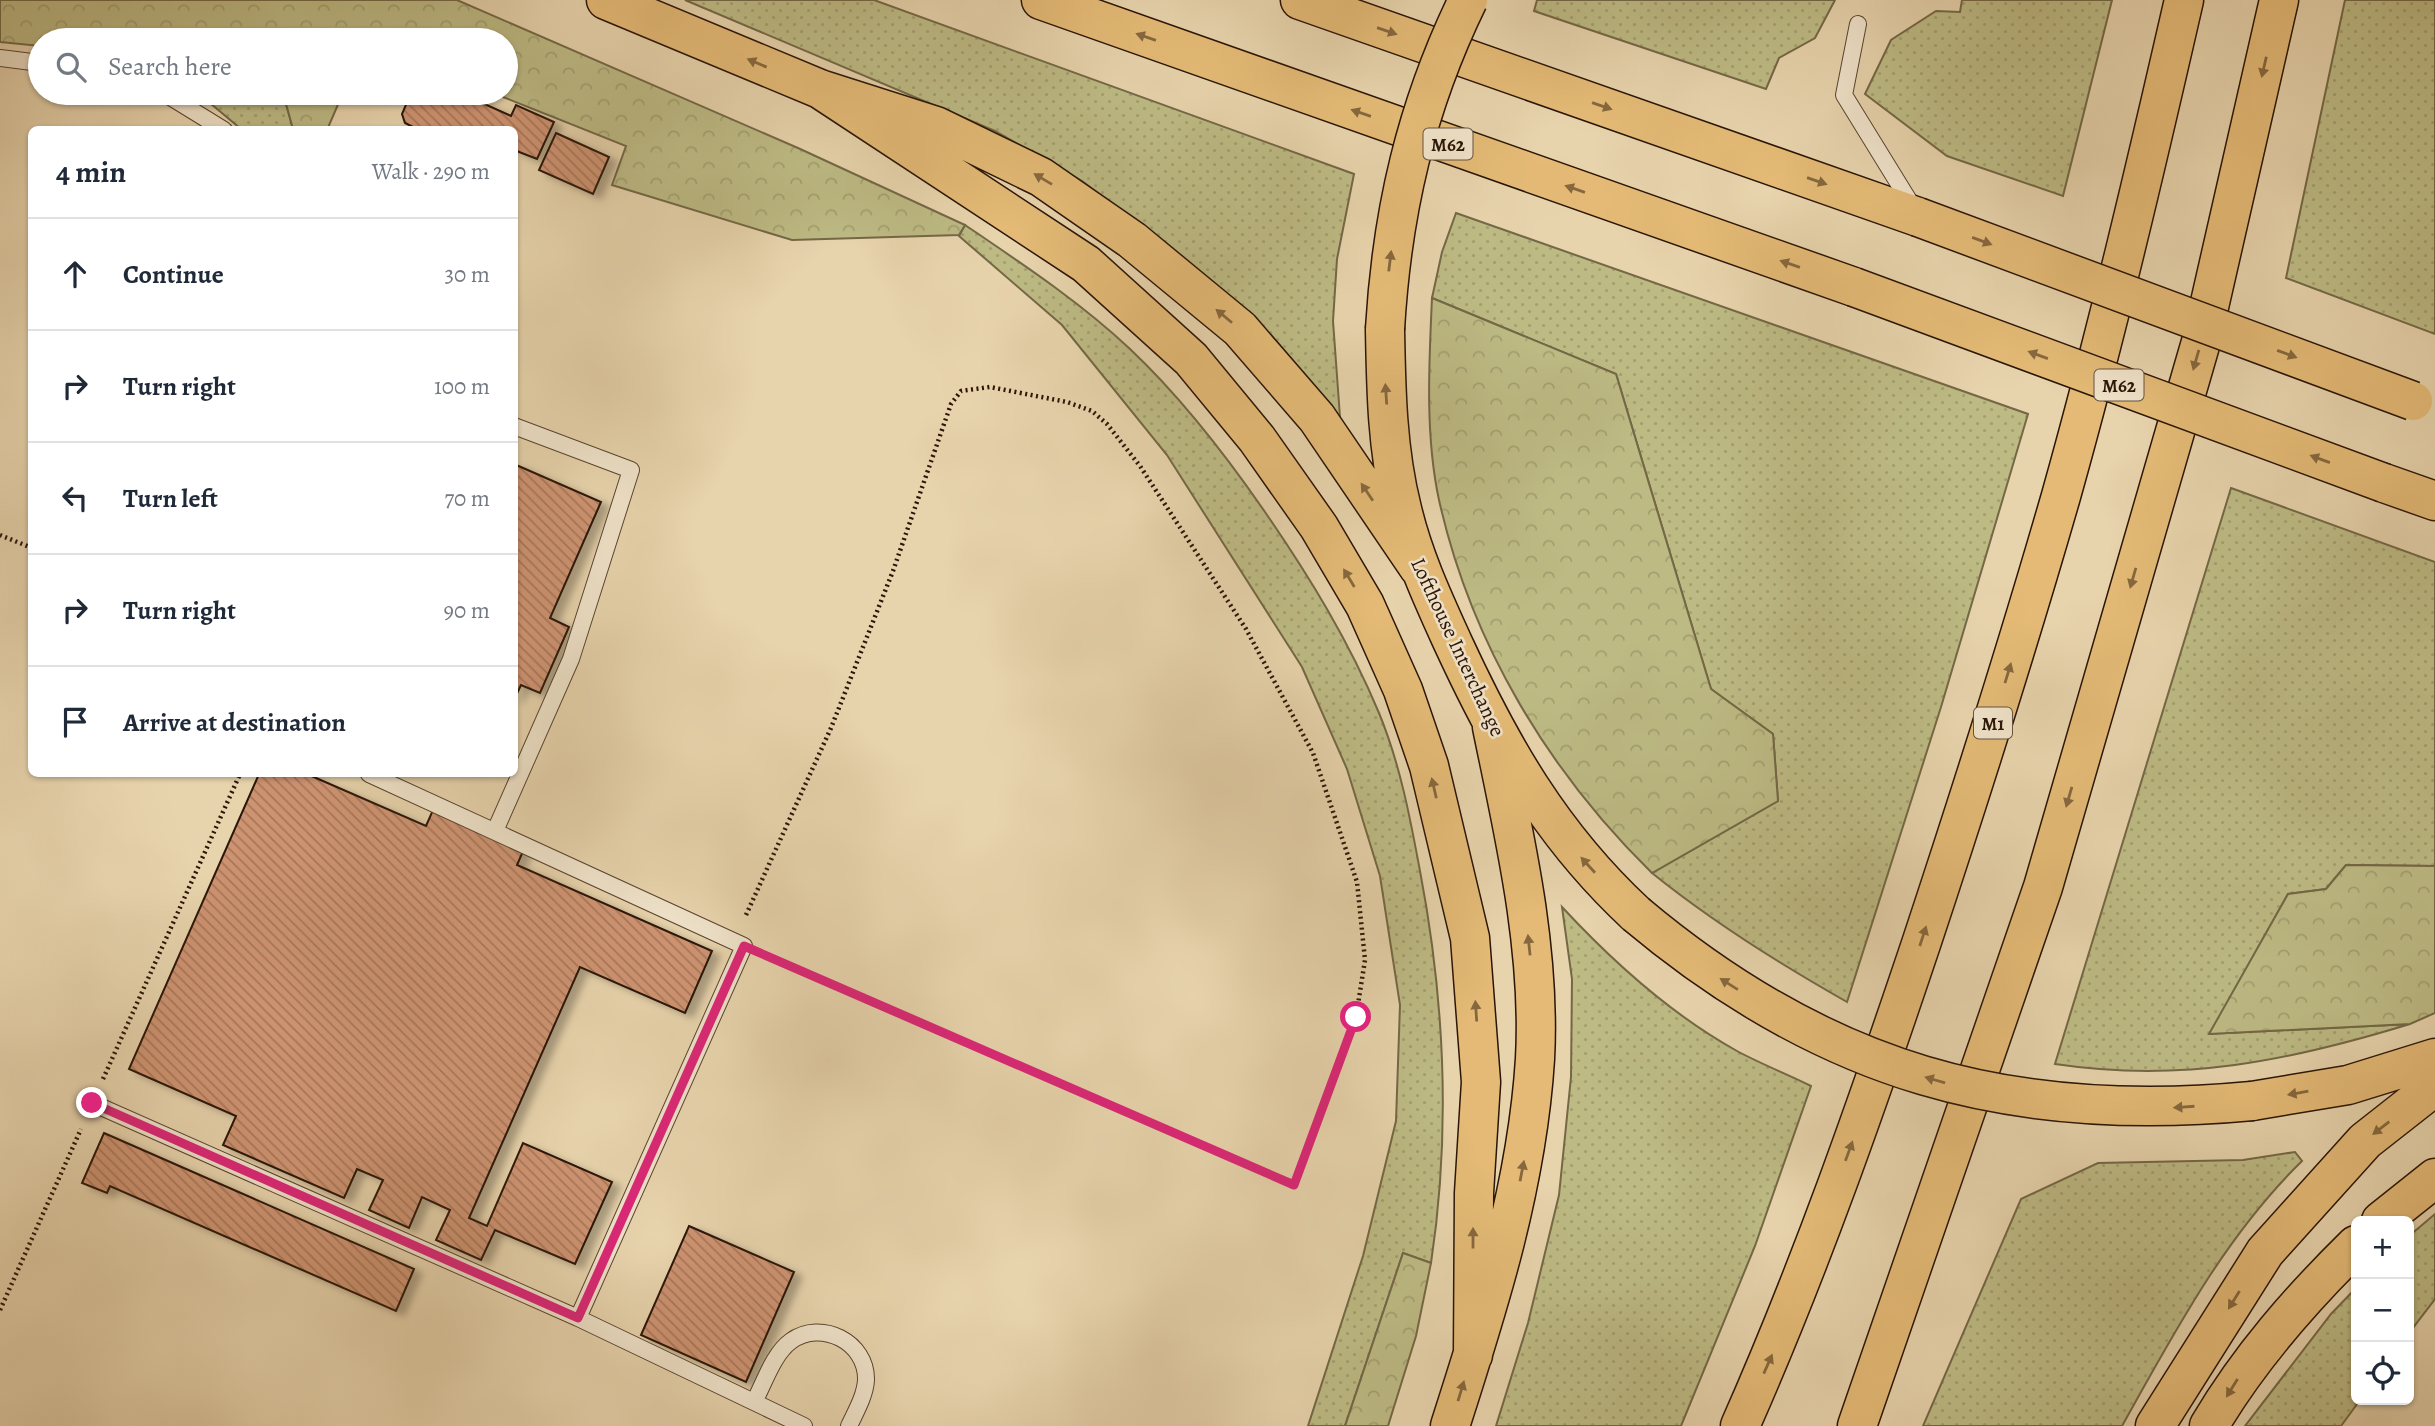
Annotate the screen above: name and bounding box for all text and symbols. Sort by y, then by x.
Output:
one-way arrow [1377,26,1398,37]
search box [28,28,518,105]
one-way arrow [1136,31,1157,42]
icon: search [52,48,90,86]
text: Search here [108,49,232,84]
one-way arrow [2258,56,2269,78]
one-way arrow [746,57,767,68]
one-way arrow [1591,101,1612,112]
one-way arrow [1350,107,1371,118]
road number: M62 [1424,128,1472,160]
text: 4 min [56,152,126,192]
text: Walk · 290 m [372,156,490,187]
one-way arrow [1033,172,1052,185]
one-way arrow [1806,176,1827,187]
one-way arrow [1565,183,1586,194]
one-way arrow [1972,235,1993,246]
one-way arrow [1384,250,1395,272]
icon: ahead [56,255,94,293]
text: Continue [123,257,224,292]
one-way arrow [1779,258,1800,269]
text: 30 m [444,259,490,290]
one-way arrow [1215,308,1233,323]
one-way arrow [2027,349,2048,360]
one-way arrow [2277,349,2298,360]
one-way arrow [2191,350,2201,371]
icon: right [56,367,94,405]
text: Turn right [123,369,236,404]
road number: M62 [2094,370,2144,400]
text: 100 m [434,371,490,402]
one-way arrow [1381,383,1392,405]
one-way arrow [2309,453,2330,464]
icon: left [56,479,94,517]
text: Turn left [123,481,218,516]
one-way arrow [1361,482,1374,501]
text: 70 m [444,483,490,514]
street label: Lofthouse Interchange [1404,553,1512,741]
one-way arrow [2127,568,2137,589]
one-way arrow [1343,569,1355,588]
icon: right [56,591,94,629]
text: Turn right [123,593,236,628]
text: 90 m [444,595,490,626]
one-way arrow [2003,662,2013,683]
icon: arrive [56,703,94,741]
text: Arrive at destination [123,705,346,740]
road number: M1 [1974,708,2012,738]
one-way arrow [1428,777,1439,799]
one-way arrow [2064,786,2074,807]
one-way arrow [1580,856,1596,874]
one-way arrow [1918,926,1929,947]
one-way arrow [1523,934,1534,956]
one-way arrow [1720,978,1739,991]
one-way arrow [1470,1000,1481,1022]
route start [1340,1001,1371,1032]
one-way arrow [1924,1074,1945,1084]
route end [76,1087,107,1118]
one-way arrow [2287,1088,2309,1099]
one-way arrow [2173,1102,2195,1113]
one-way arrow [2373,1121,2391,1136]
one-way arrow [1844,1141,1855,1162]
one-way arrow [1516,1160,1527,1182]
map controls [2351,1216,2414,1405]
button: + [2351,1216,2414,1279]
one-way arrow [1468,1227,1479,1249]
button: − [2351,1279,2414,1342]
one-way arrow [2228,1291,2241,1310]
button: locate [2351,1342,2414,1405]
one-way arrow [1763,1353,1774,1374]
one-way arrow [2225,1379,2238,1398]
one-way arrow [1457,1380,1467,1401]

